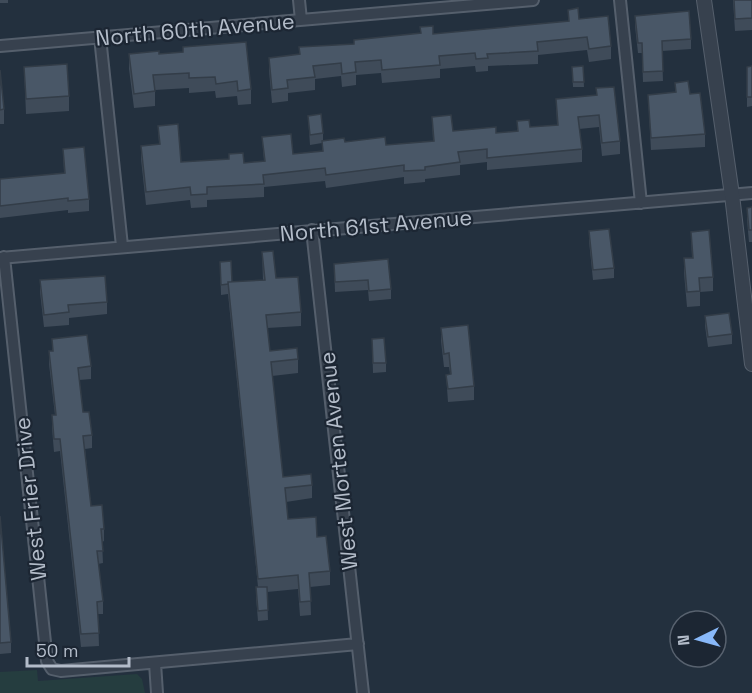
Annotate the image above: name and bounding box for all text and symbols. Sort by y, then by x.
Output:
street label: North 60th Avenue [94,6,296,52]
street label: North 61st Avenue [279,203,473,247]
street label: West Morten Avenue [313,350,363,572]
street label: West Frier Drive [7,416,53,582]
north arrow [668,609,728,669]
scale bar [27,630,129,668]
text: N [673,634,694,647]
text: 50 m [36,639,78,662]

